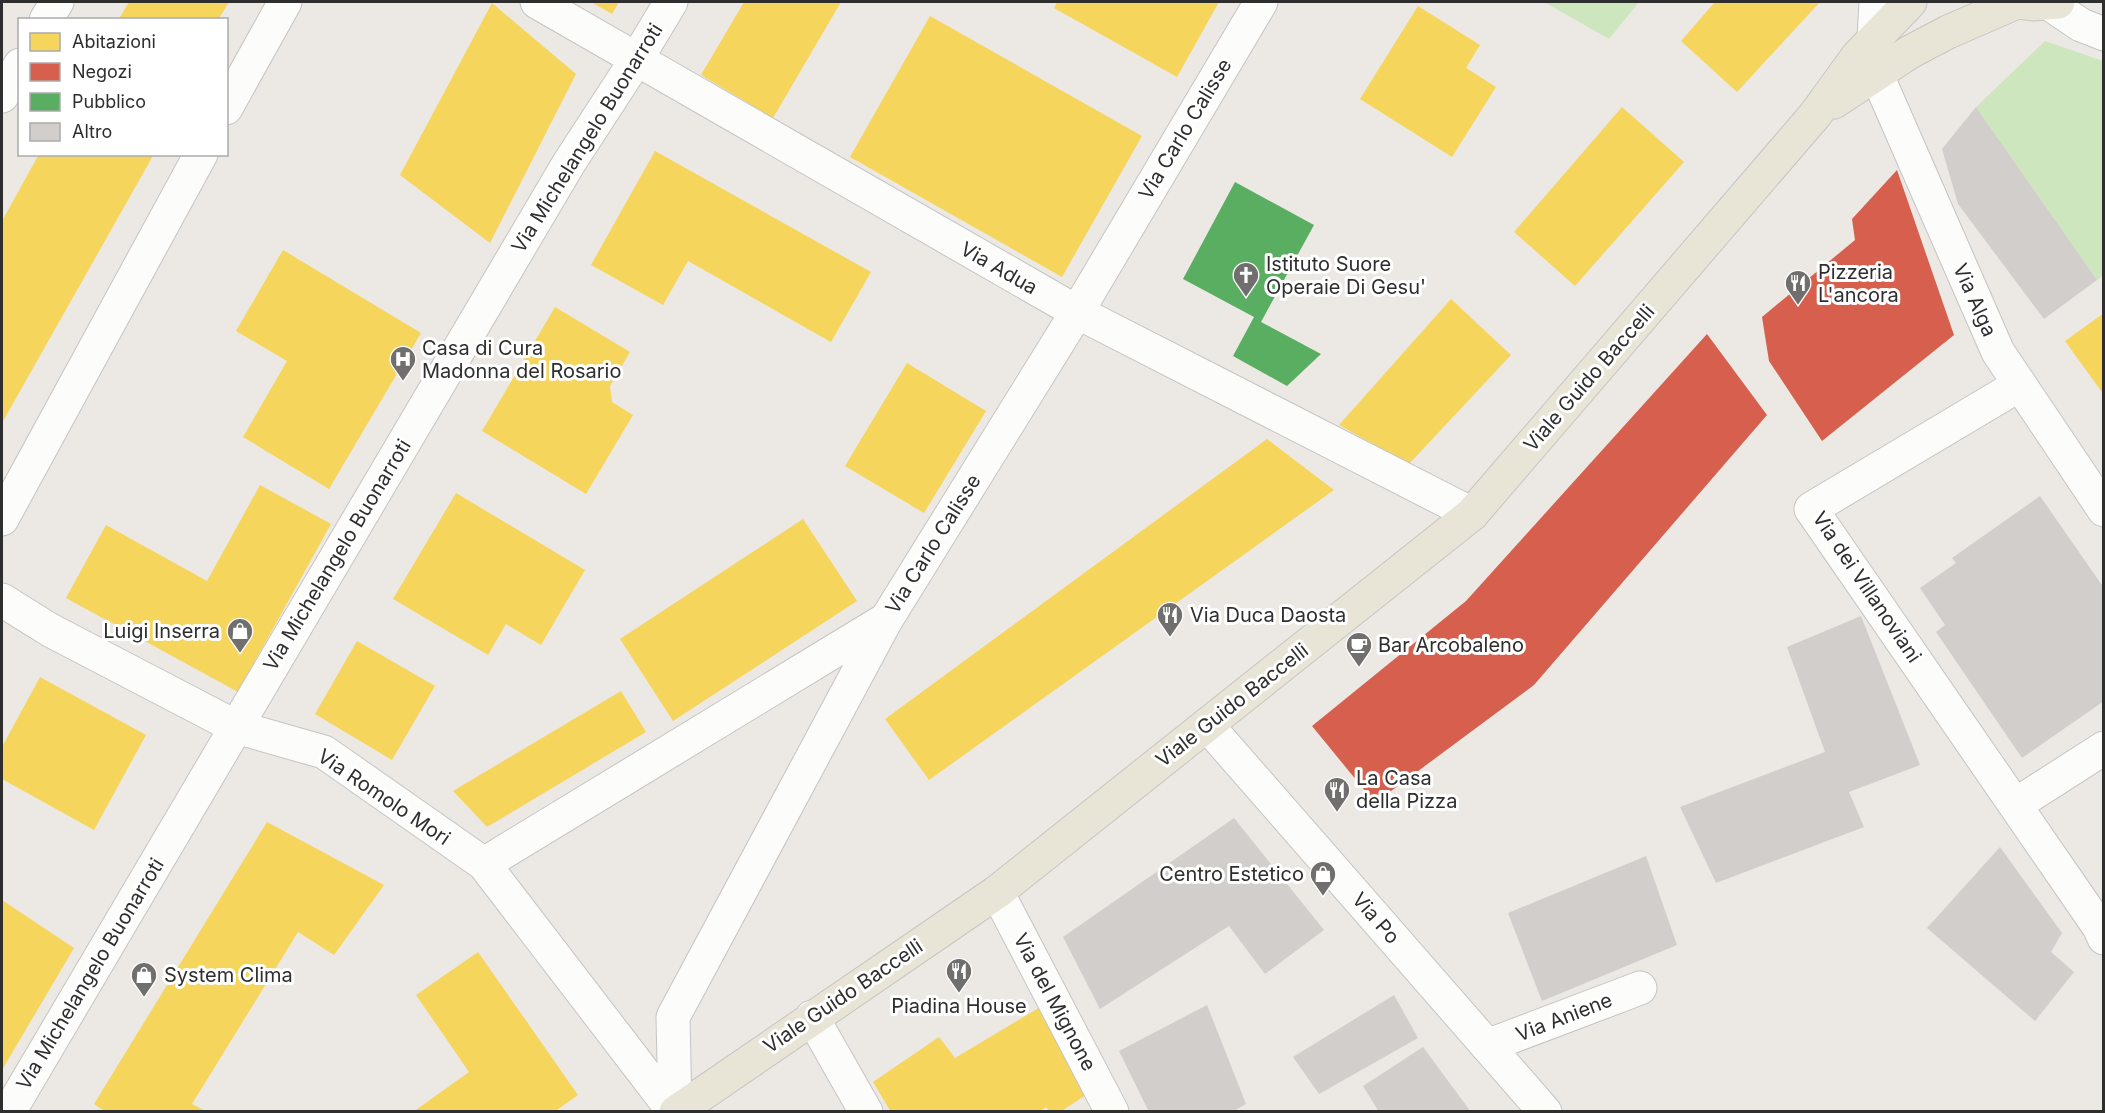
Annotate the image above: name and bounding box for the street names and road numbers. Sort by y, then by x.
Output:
street label: Via Michelangelo Buonarroti [506,19,668,257]
street label: Via Carlo Calisse [1134,54,1236,204]
street label: Via Adua [956,236,1042,300]
street label: Via Alga [1948,260,2002,340]
street label: Viale Guido Baccelli [1519,300,1659,456]
street label: Via Michelangelo Buonarroti [258,435,416,675]
street label: Via Carlo Calisse [880,470,986,618]
street label: Via dei Villanoviani [1808,507,1926,667]
street label: Viale Guido Baccelli [1151,638,1313,772]
street label: Via Romolo Mori [313,744,455,850]
street label: Via Michelangelo Buonarroti [11,854,169,1094]
street label: Via Po [1347,887,1405,949]
street label: Via del Mignone [1009,929,1101,1075]
street label: Viale Guido Baccelli [759,934,927,1058]
street label: Via Aniene [1513,988,1615,1046]

